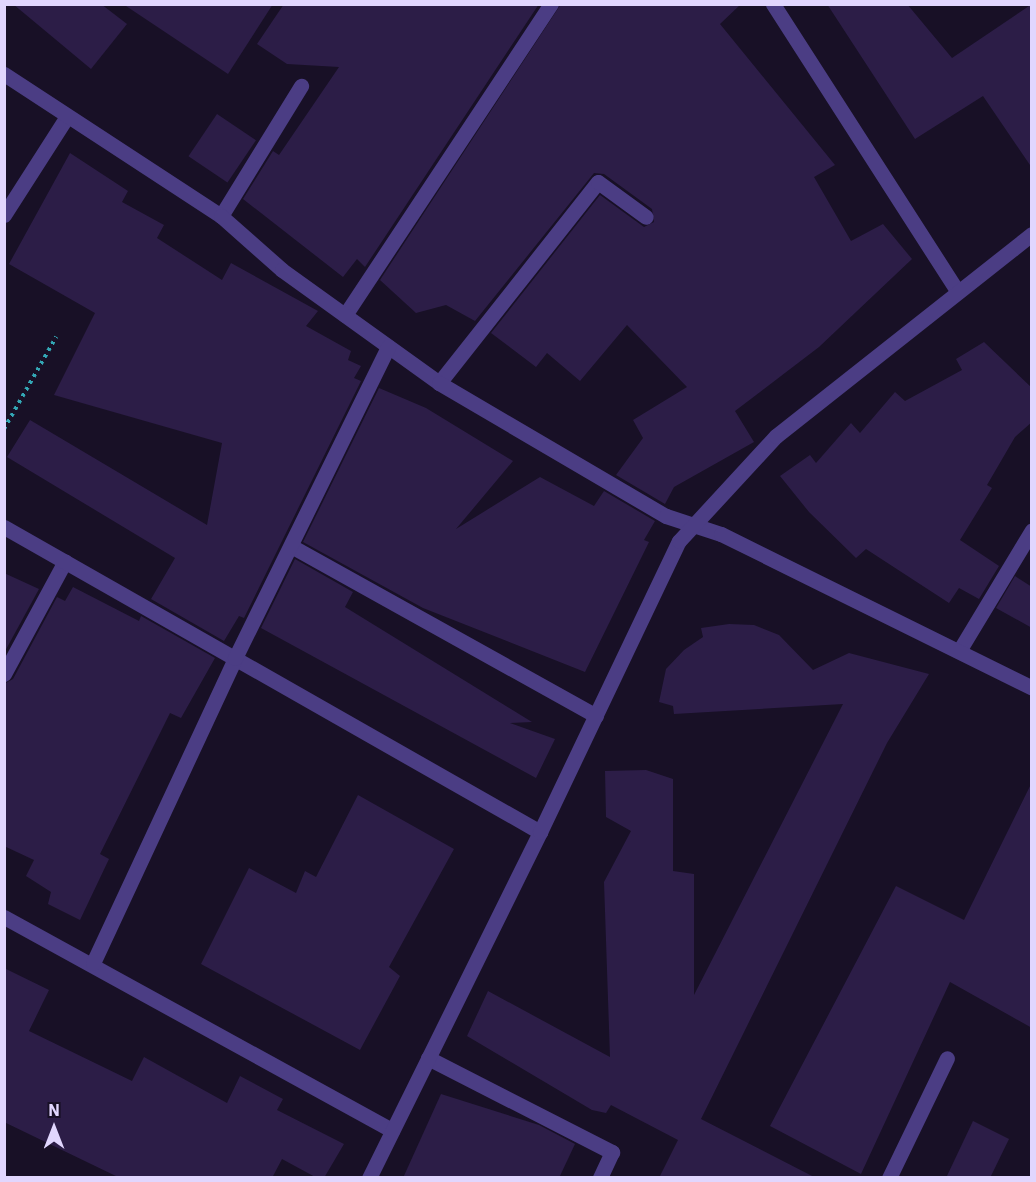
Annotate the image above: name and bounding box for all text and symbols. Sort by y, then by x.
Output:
north arrow [24,1098,84,1158]
text: N [48,1100,60,1120]

